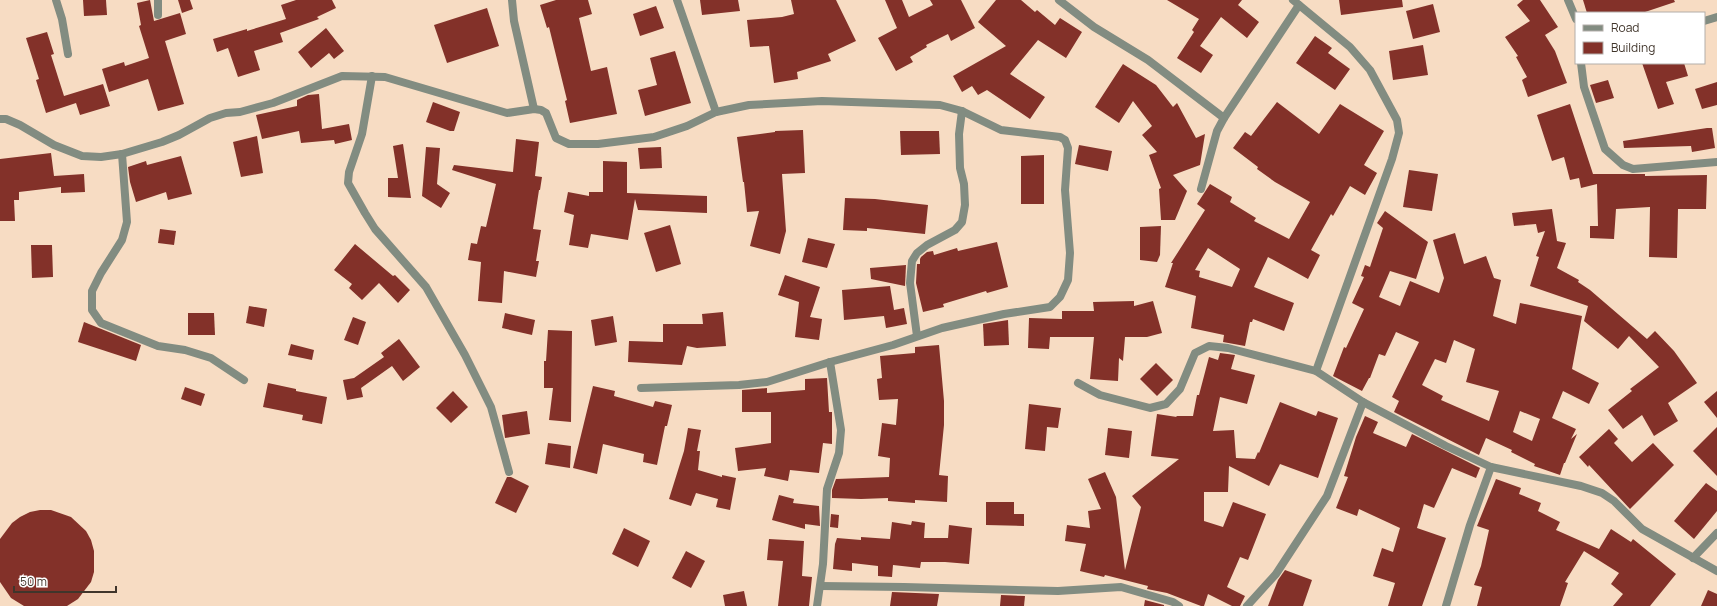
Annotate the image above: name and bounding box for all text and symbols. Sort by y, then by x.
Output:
legend [1575,12,1705,64]
text: Road [1611,19,1639,36]
text: Building [1611,39,1655,56]
scale bar [14,568,116,594]
text: 50 m [20,573,47,590]

